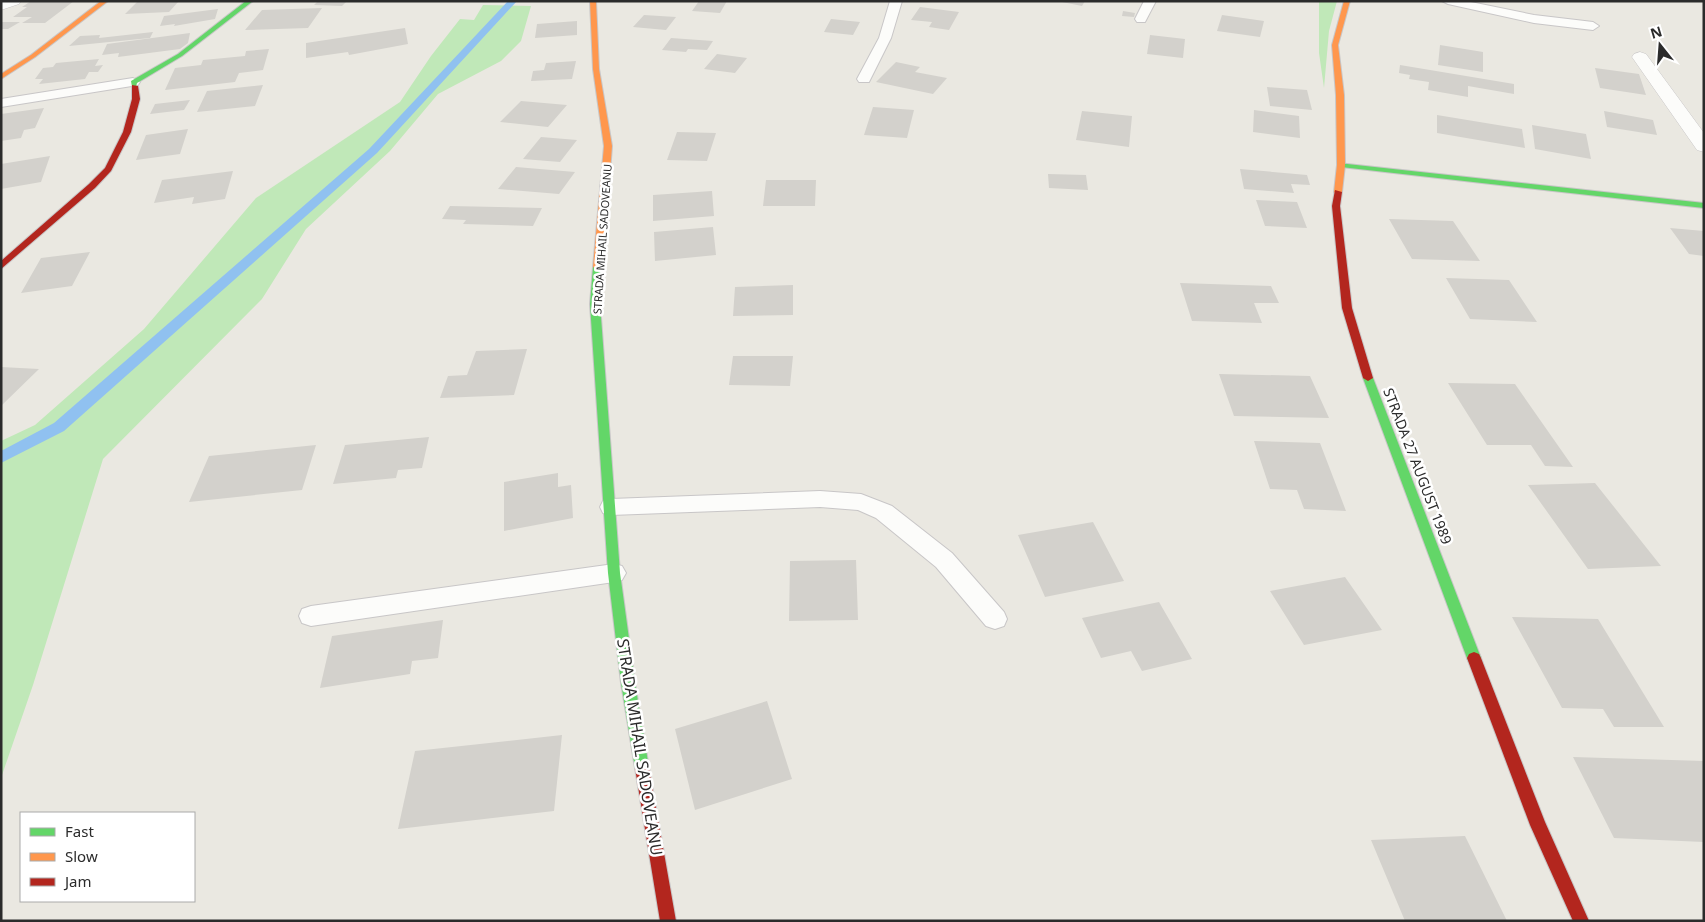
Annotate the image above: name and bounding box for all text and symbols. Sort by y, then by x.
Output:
north arrow [1635,20,1685,70]
text: N [1648,21,1664,43]
street label: STRADA MIHAIL SADOVEANU [589,163,615,315]
street label: STRADA 27 AUGUST 1989 [1379,385,1457,547]
street label: STRADA MIHAIL SADOVEANU [612,637,668,857]
legend [20,812,195,902]
text: Fast [65,821,94,841]
text: Slow [65,846,98,866]
text: Jam [63,871,92,891]

